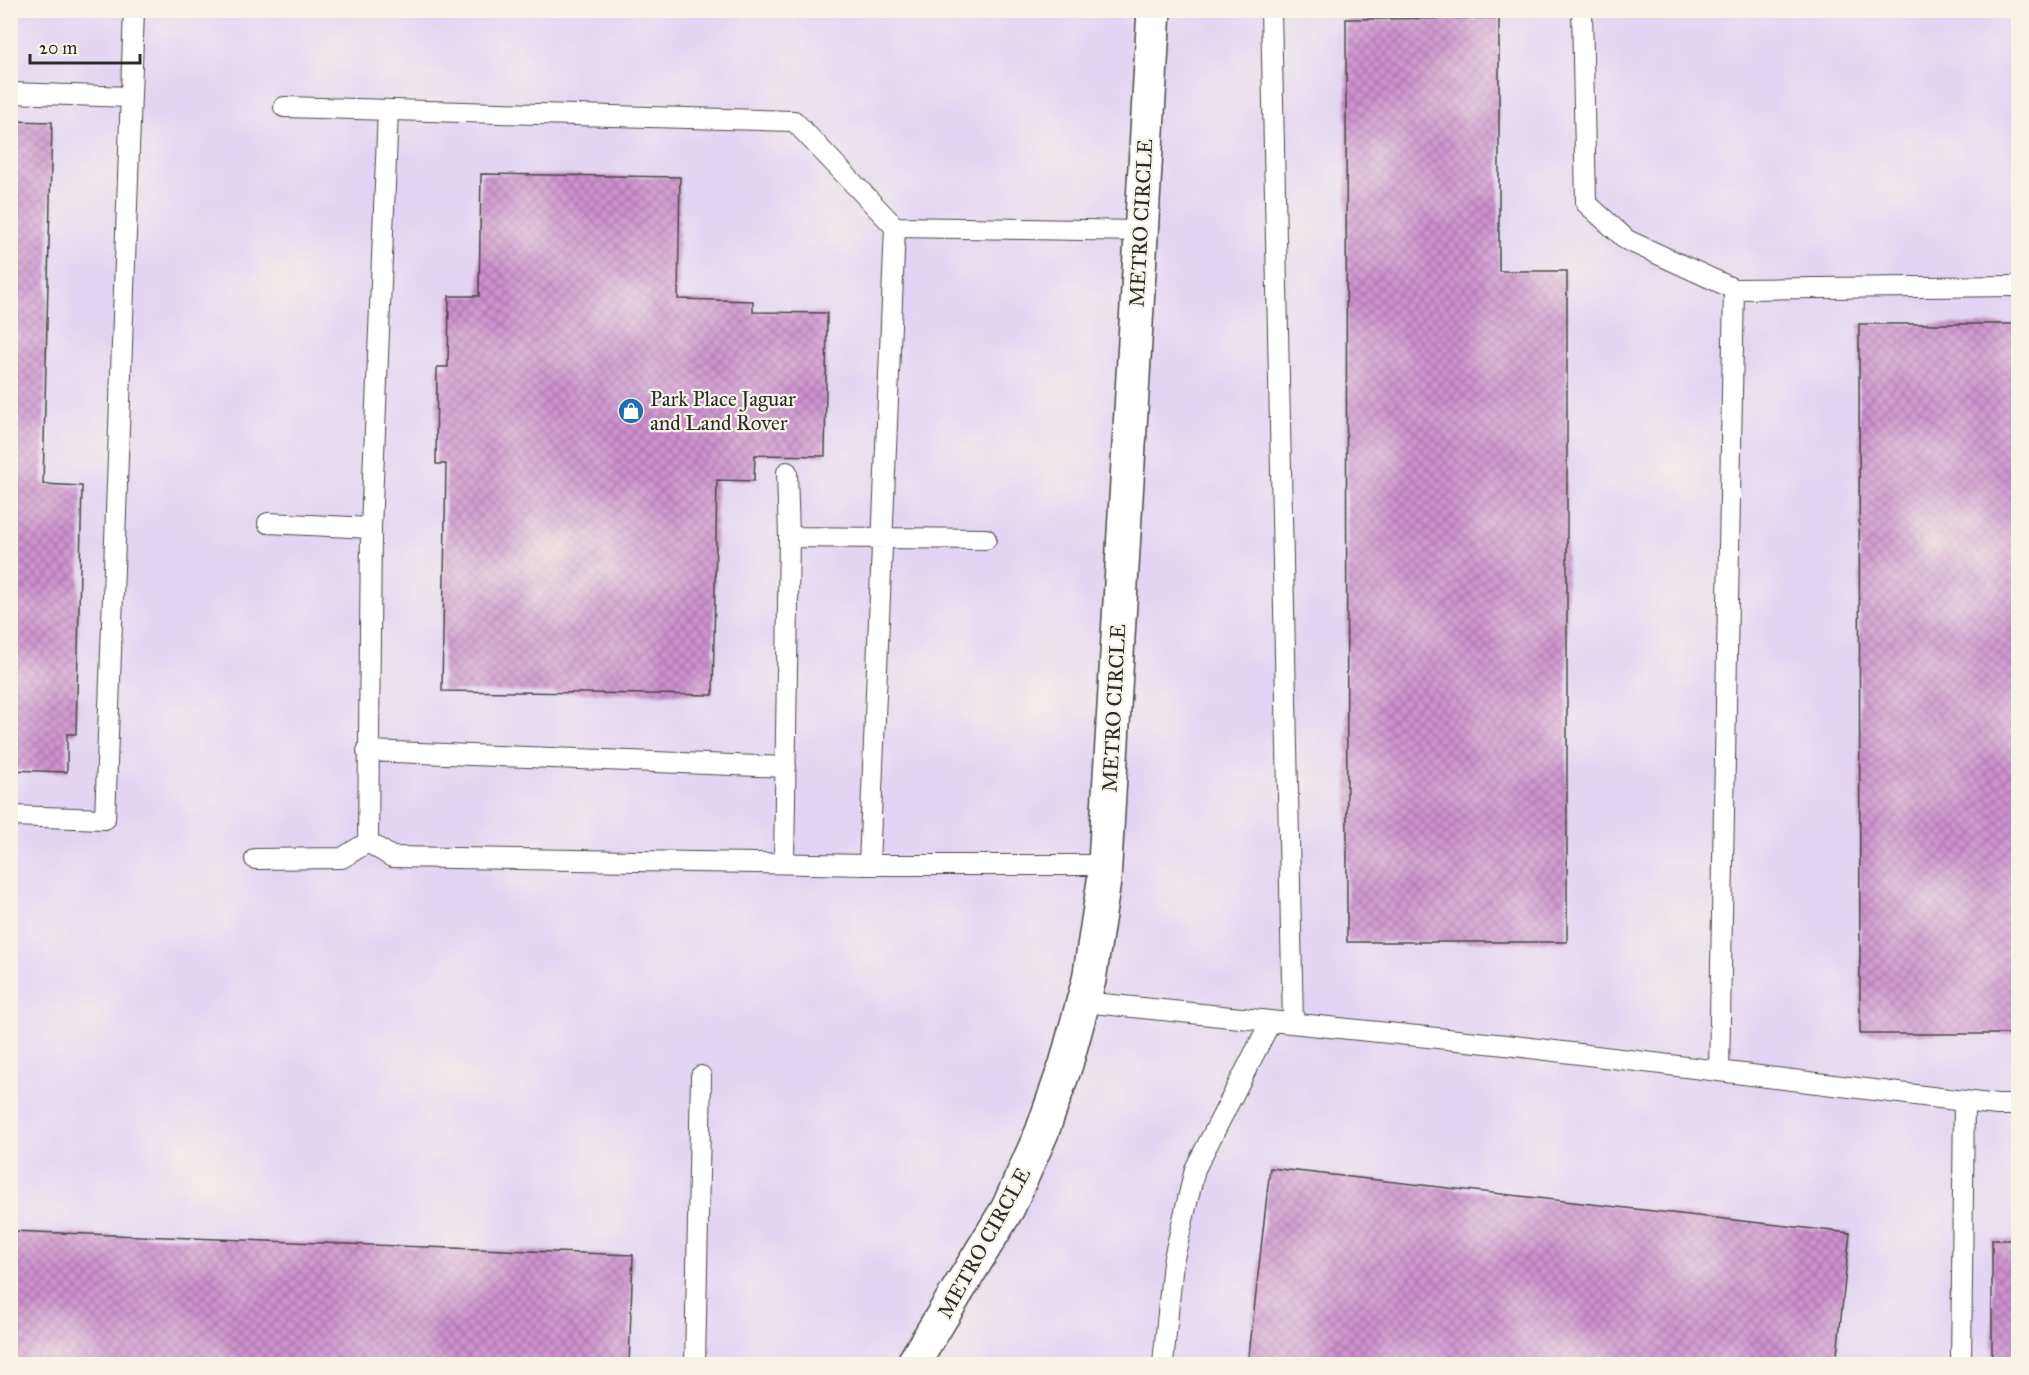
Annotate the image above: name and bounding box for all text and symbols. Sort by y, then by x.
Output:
scale bar [30,27,140,65]
text: 20 m [39,37,77,59]
street label: METRO CIRCLE [1124,138,1158,308]
place label: Park Place Jaguar and Land Rover [650,386,796,436]
shop icon: Park Place Jaguar and Land Rover [616,396,646,426]
street label: METRO CIRCLE [1097,623,1131,793]
street label: METRO CIRCLE [932,1163,1036,1323]

